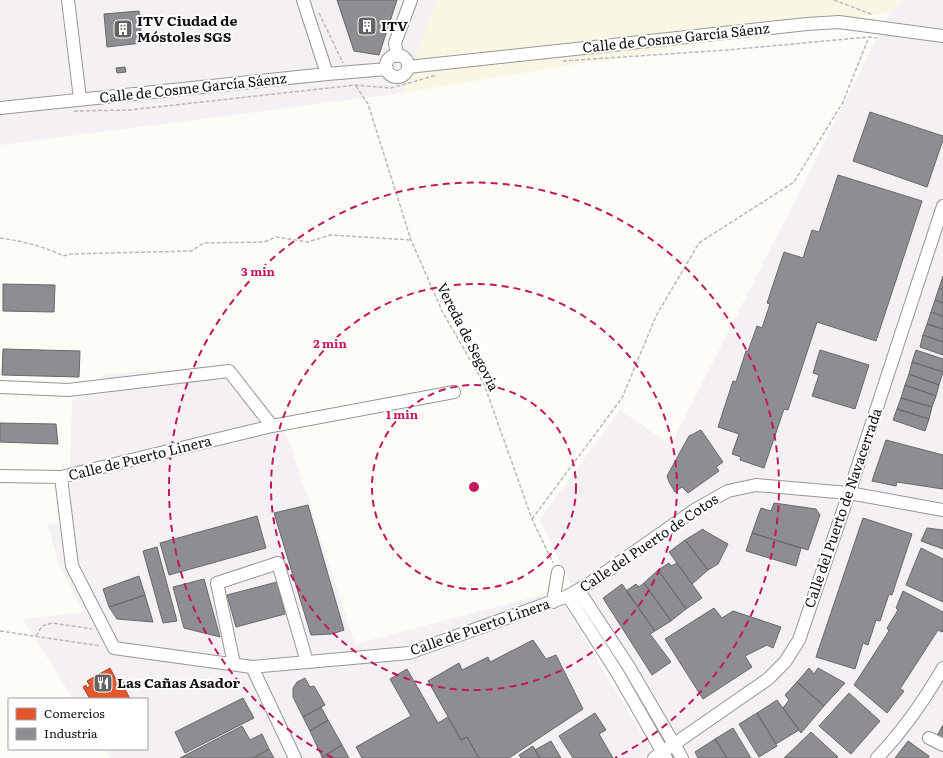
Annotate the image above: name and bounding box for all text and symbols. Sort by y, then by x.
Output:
place label: ITV Ciudad de Móstoles SGS [137,10,237,46]
building icon: ITV [356,15,378,37]
place label: ITV [381,15,408,35]
street label: Calle de Cosme García Sáenz [581,17,771,57]
building icon: ITV Ciudad de Móstoles SGS [112,18,134,40]
street label: Calle de Cosme García Sáenz [98,67,288,107]
text: 3 min [241,262,276,280]
street label: Vereda de Segovia [433,279,505,394]
text: 2 min [313,334,347,352]
text: 1 min [386,405,419,423]
street label: Calle del Puerto de Navacerrada [798,405,886,610]
street label: Calle de Puerto Linera [66,429,214,484]
centre of rings [467,480,481,494]
street label: Calle del Puerto de Cotos [575,488,722,596]
street label: Calle de Puerto Linera [407,593,553,659]
restaurant icon: Las Cañas Asador [92,672,114,694]
place label: Las Cañas Asador [117,672,241,692]
legend [8,698,148,750]
text: Comercios [44,704,105,722]
text: Industria [44,724,98,742]

